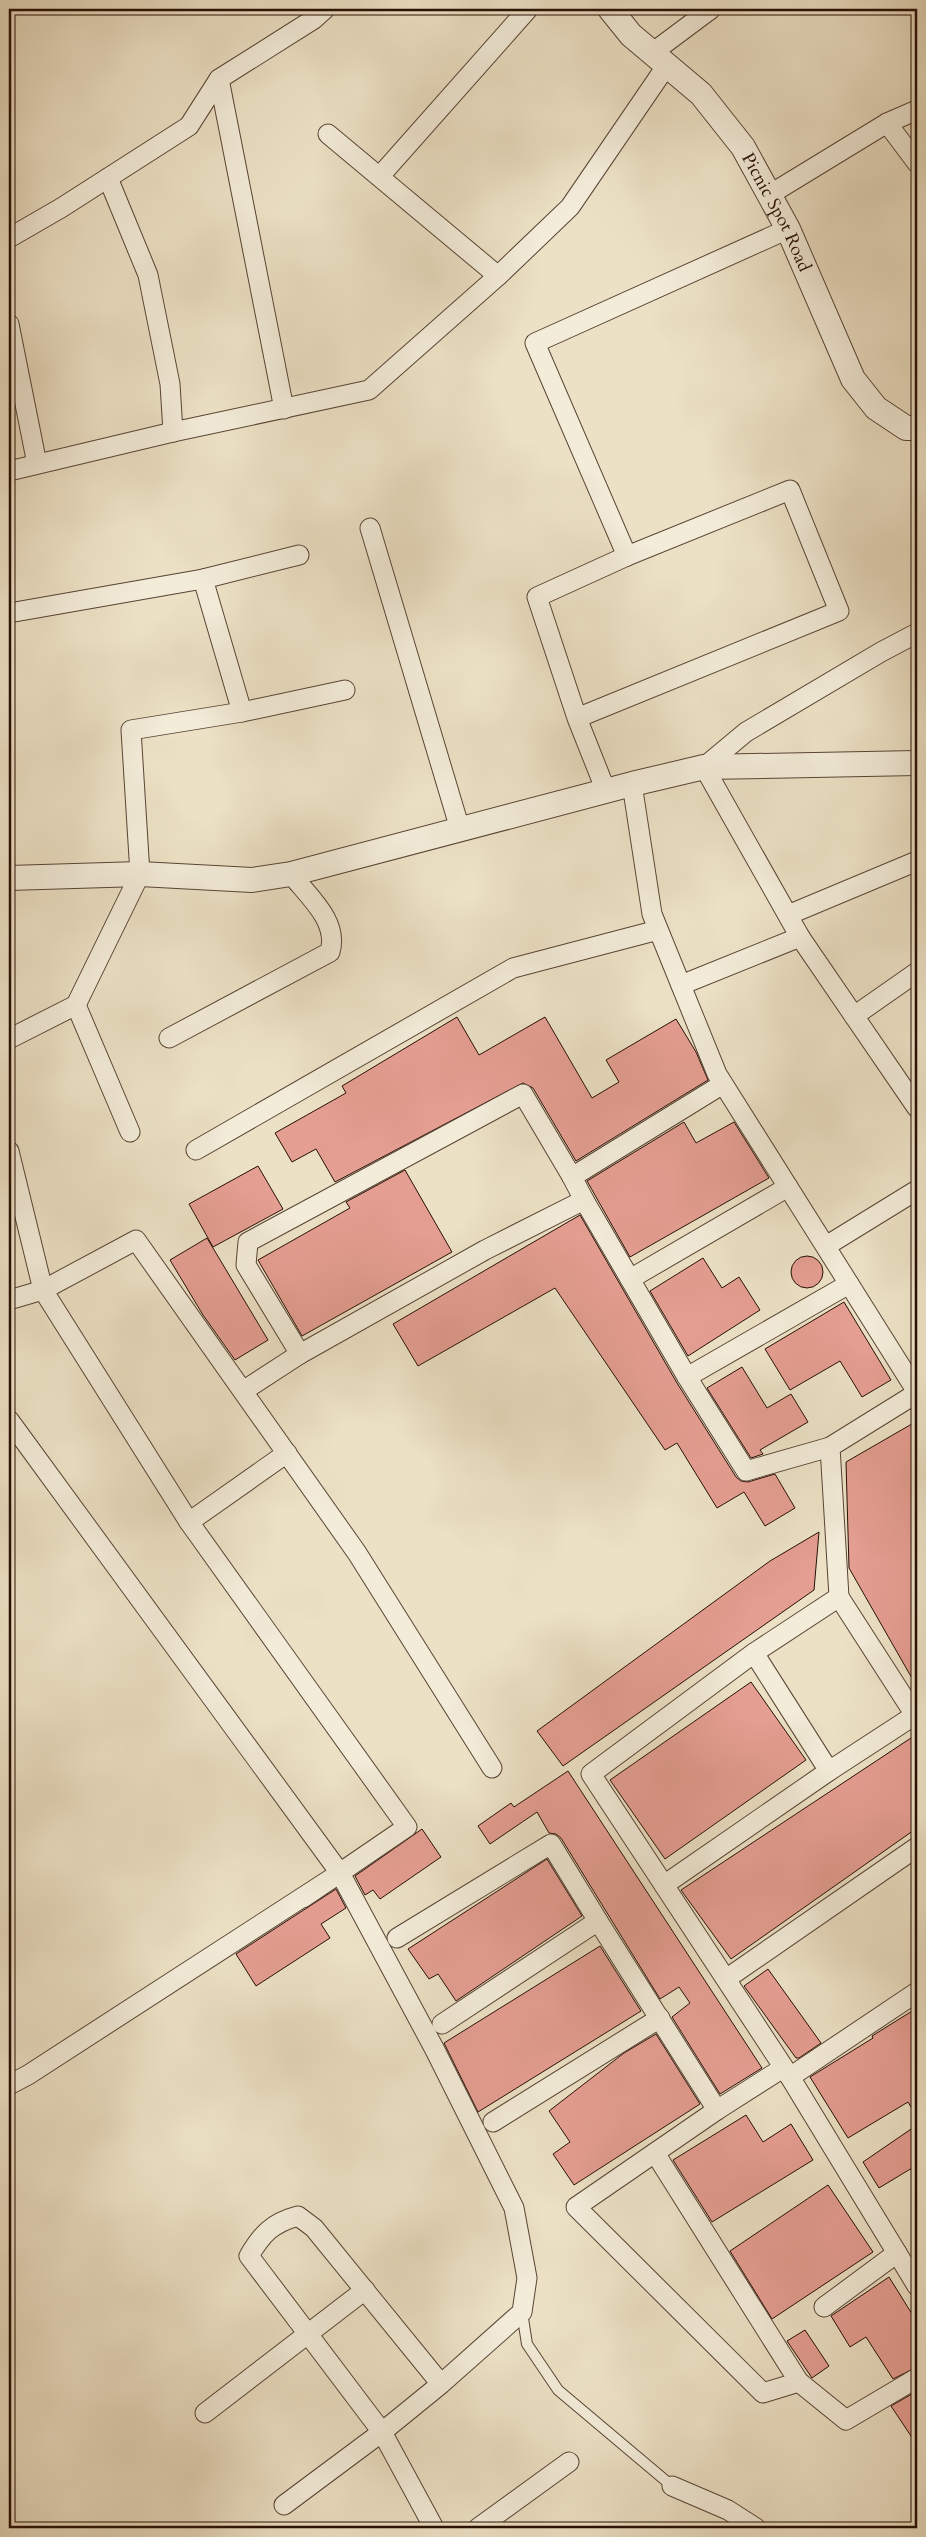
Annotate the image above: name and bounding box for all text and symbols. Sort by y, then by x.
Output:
street label: Picnic Spot Road [736,148,818,276]

